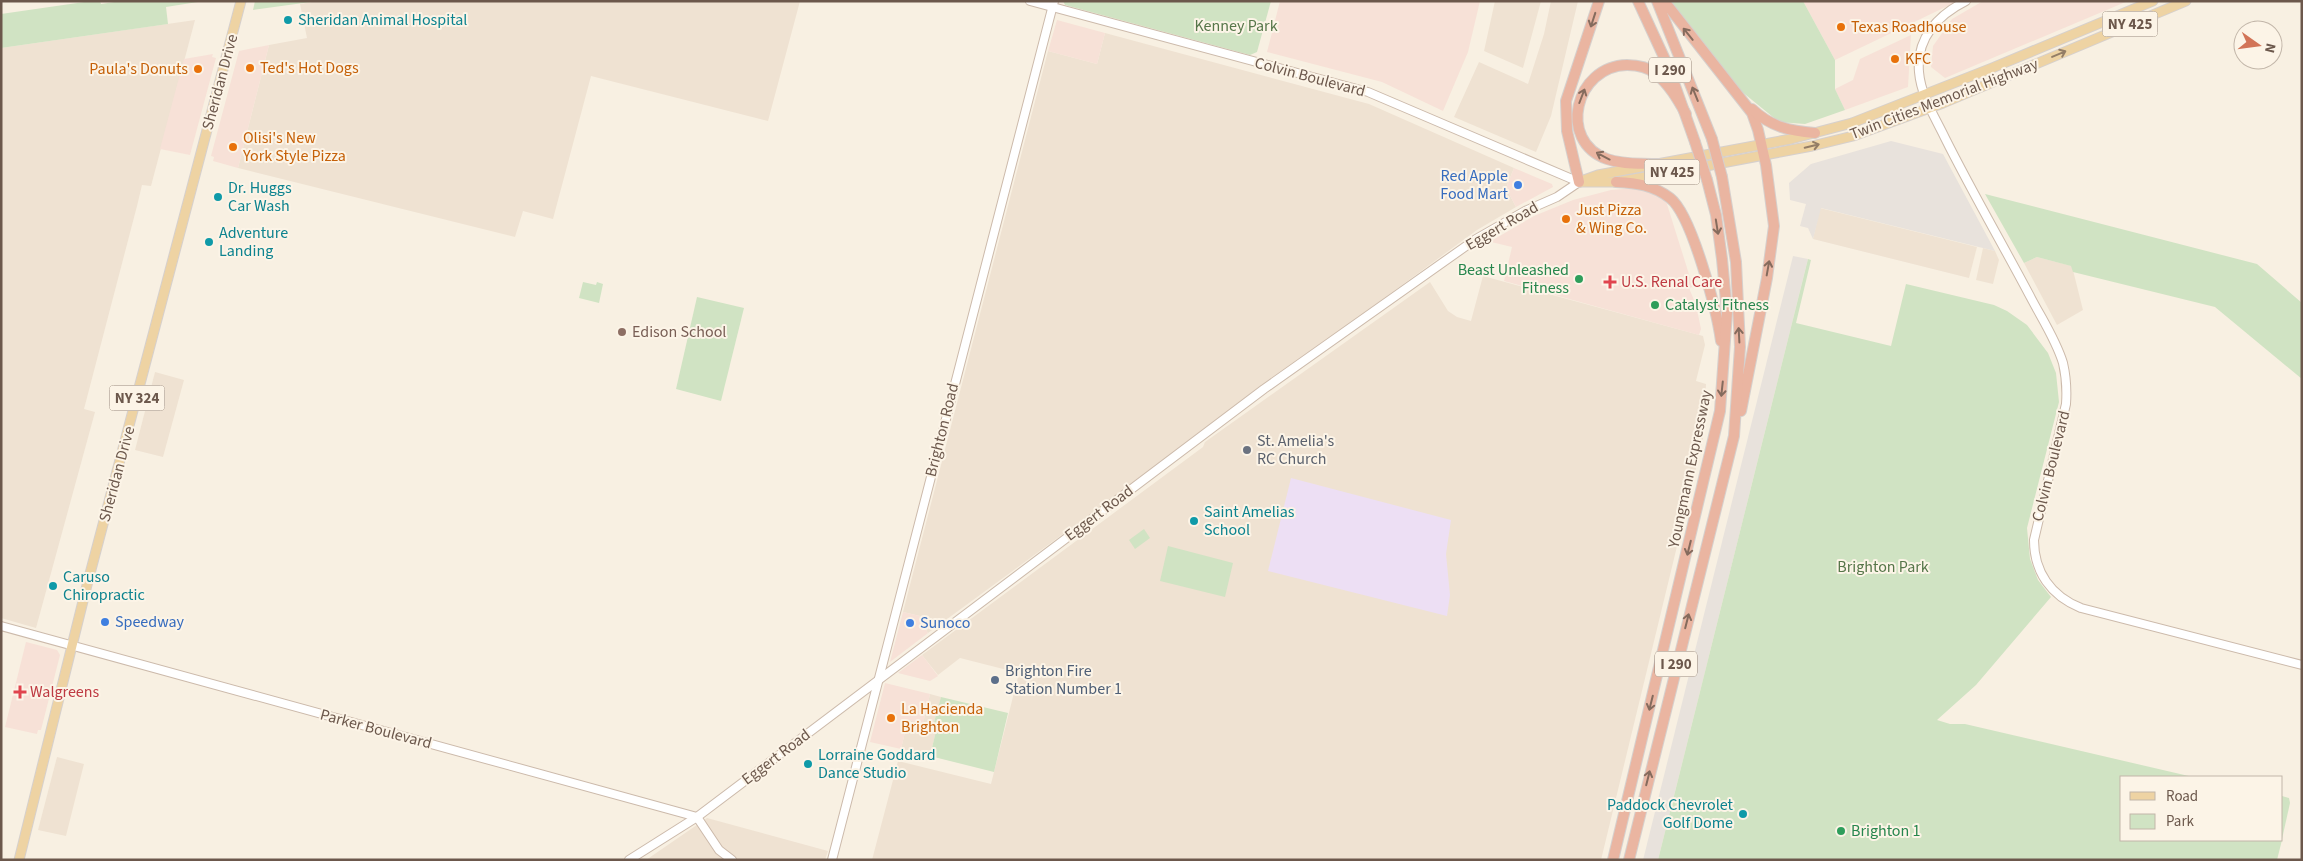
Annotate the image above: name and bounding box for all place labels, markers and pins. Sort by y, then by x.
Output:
place label: Sheridan Animal Hospital [298,9,467,31]
marker: Sheridan Animal Hospital [282,14,294,26]
place label: Texas Roadhouse [1851,16,1966,38]
marker: Texas Roadhouse [1835,21,1847,33]
place label: KFC [1905,48,1931,70]
marker: KFC [1889,53,1901,65]
place label: Ted's Hot Dogs [260,57,359,79]
place label: Paula's Donuts [89,58,188,80]
marker: Ted's Hot Dogs [244,62,256,74]
marker: Paula's Donuts [192,63,204,75]
place label: Olisi's New York Style Pizza [242,127,346,167]
marker: Olisi's New York Style Pizza [227,141,239,153]
place label: Red Apple Food Mart [1440,165,1509,205]
place label: Dr. Huggs Car Wash [228,177,292,217]
marker: Red Apple Food Mart [1512,179,1524,191]
marker: Dr. Huggs Car Wash [212,191,224,203]
place label: Just Pizza & Wing Co. [1576,199,1647,239]
marker: Just Pizza & Wing Co. [1560,213,1572,225]
place label: Adventure Landing [219,222,288,262]
marker: Adventure Landing [203,236,215,248]
place label: Beast Unleashed Fitness [1458,259,1569,299]
place label: U.S. Renal Care [1621,271,1722,293]
marker: Beast Unleashed Fitness [1573,273,1585,285]
marker: U.S. Renal Care [1603,275,1617,289]
place label: Catalyst Fitness [1665,294,1769,316]
marker: Catalyst Fitness [1649,299,1661,311]
place label: Edison School [632,321,726,343]
marker: Edison School [616,326,628,338]
place label: St. Amelia's RC Church [1257,430,1334,470]
marker: St. Amelia's RC Church [1241,444,1253,456]
place label: Saint Amelias School [1204,501,1295,541]
marker: Saint Amelias School [1188,515,1200,527]
place label: Caruso Chiropractic [63,566,145,606]
marker: Caruso Chiropractic [47,580,59,592]
place label: Speedway [115,611,185,633]
place label: Sunoco [920,612,970,634]
marker: Speedway [99,616,111,628]
marker: Sunoco [904,617,916,629]
place label: Brighton Fire Station Number 1 [1005,660,1122,700]
marker: Brighton Fire Station Number 1 [989,674,1001,686]
place label: Walgreens [30,681,100,703]
marker: Walgreens [14,686,26,698]
place label: La Hacienda Brighton [901,698,983,738]
marker: La Hacienda Brighton [885,712,897,724]
place label: Lorraine Goddard Dance Studio [818,744,936,784]
marker: Lorraine Goddard Dance Studio [802,758,814,770]
place label: Paddock Chevrolet Golf Dome [1607,794,1734,834]
marker: Paddock Chevrolet Golf Dome [1737,808,1749,820]
place label: Brighton 1 [1851,820,1920,842]
marker: Brighton 1 [1835,825,1847,837]

